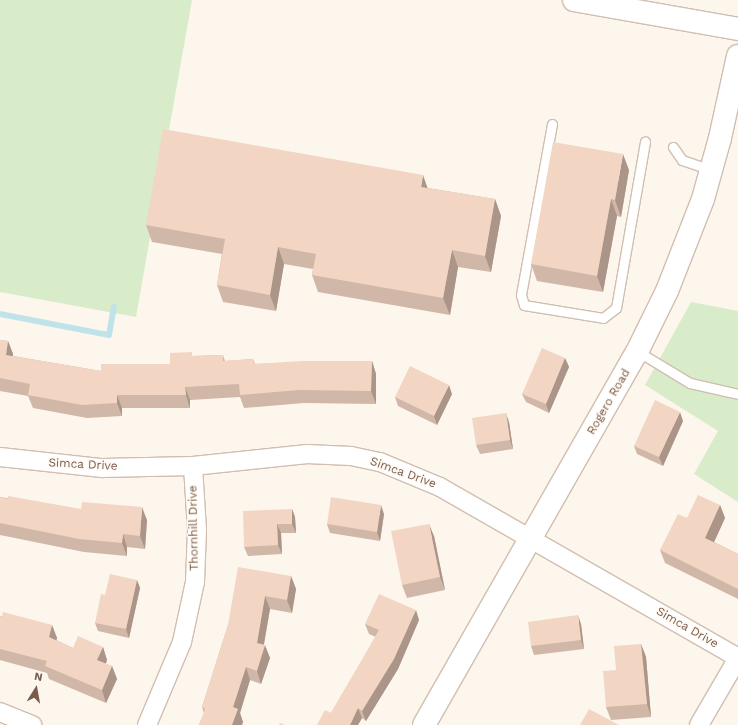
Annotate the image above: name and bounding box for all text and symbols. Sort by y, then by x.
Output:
street label: Rogero Road [584,367,634,437]
street label: Simca Drive [368,454,438,492]
street label: Simca Drive [48,456,118,474]
street label: Thornhill Drive [186,485,202,571]
street label: Simca Drive [653,604,721,652]
north arrow [16,669,56,709]
text: N [33,670,44,684]

